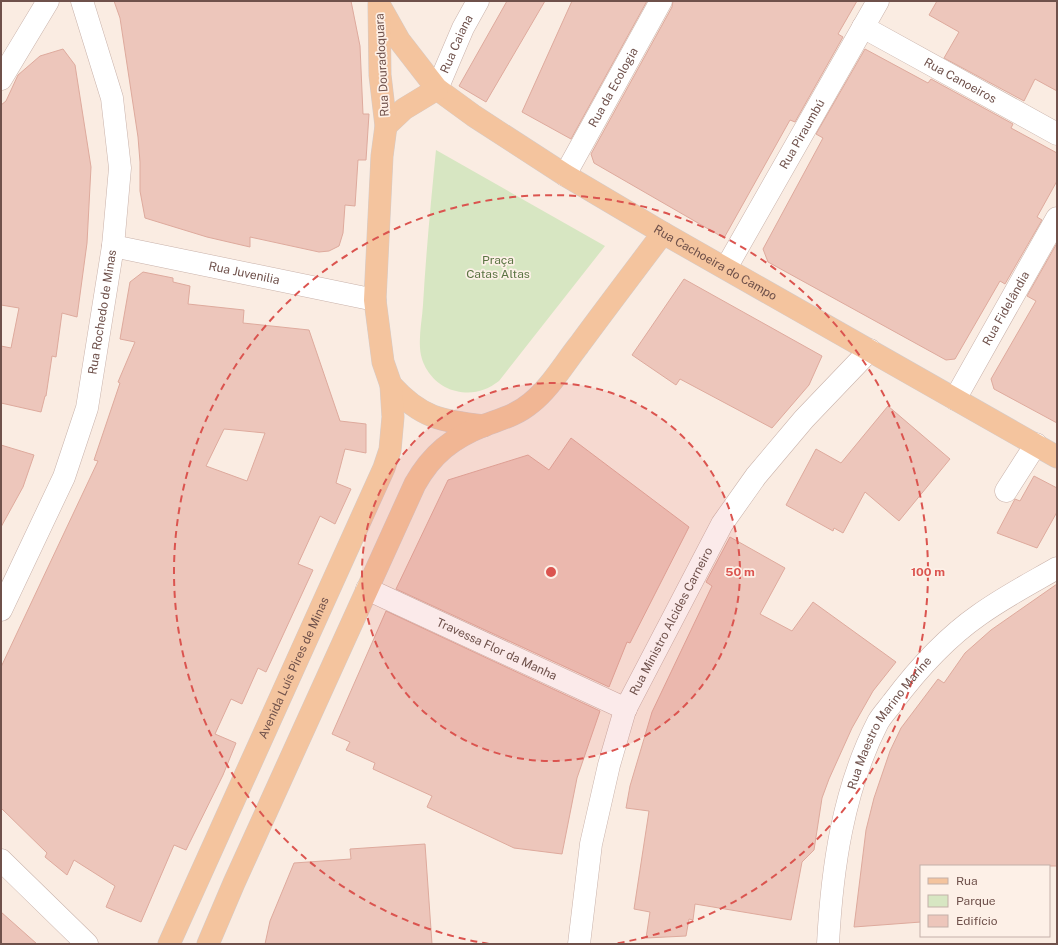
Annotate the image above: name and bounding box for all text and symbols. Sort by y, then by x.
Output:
street label: Rua Caiana [438,12,476,75]
street label: Rua Douradoquara [372,13,392,117]
street label: Rua da Ecologia [586,45,641,130]
street label: Rua Canoeiros [922,55,999,106]
street label: Rua Piraumbú [777,97,828,171]
street label: Rua Cachoeira do Campo [651,222,779,303]
street label: Rua Rochedo de Minas [85,249,119,376]
park label: Praça Catas Altas [466,253,530,281]
street label: Rua Juvenilia [207,259,281,287]
street label: Rua Fidelândia [980,269,1032,348]
street label: Rua Ministro Alcides Carneiro [627,545,716,698]
centre of rings [544,565,558,579]
text: 50 m [725,565,755,579]
text: 100 m [911,565,945,579]
street label: Avenida Luís Pires de Minas [256,595,332,741]
street label: Travessa Flor da Manha [434,615,559,683]
street label: Rua Maestro Marino Marine [845,654,935,791]
legend [920,865,1050,937]
text: Rua [956,874,978,888]
text: Parque [956,894,996,908]
text: Edifício [956,914,998,928]

